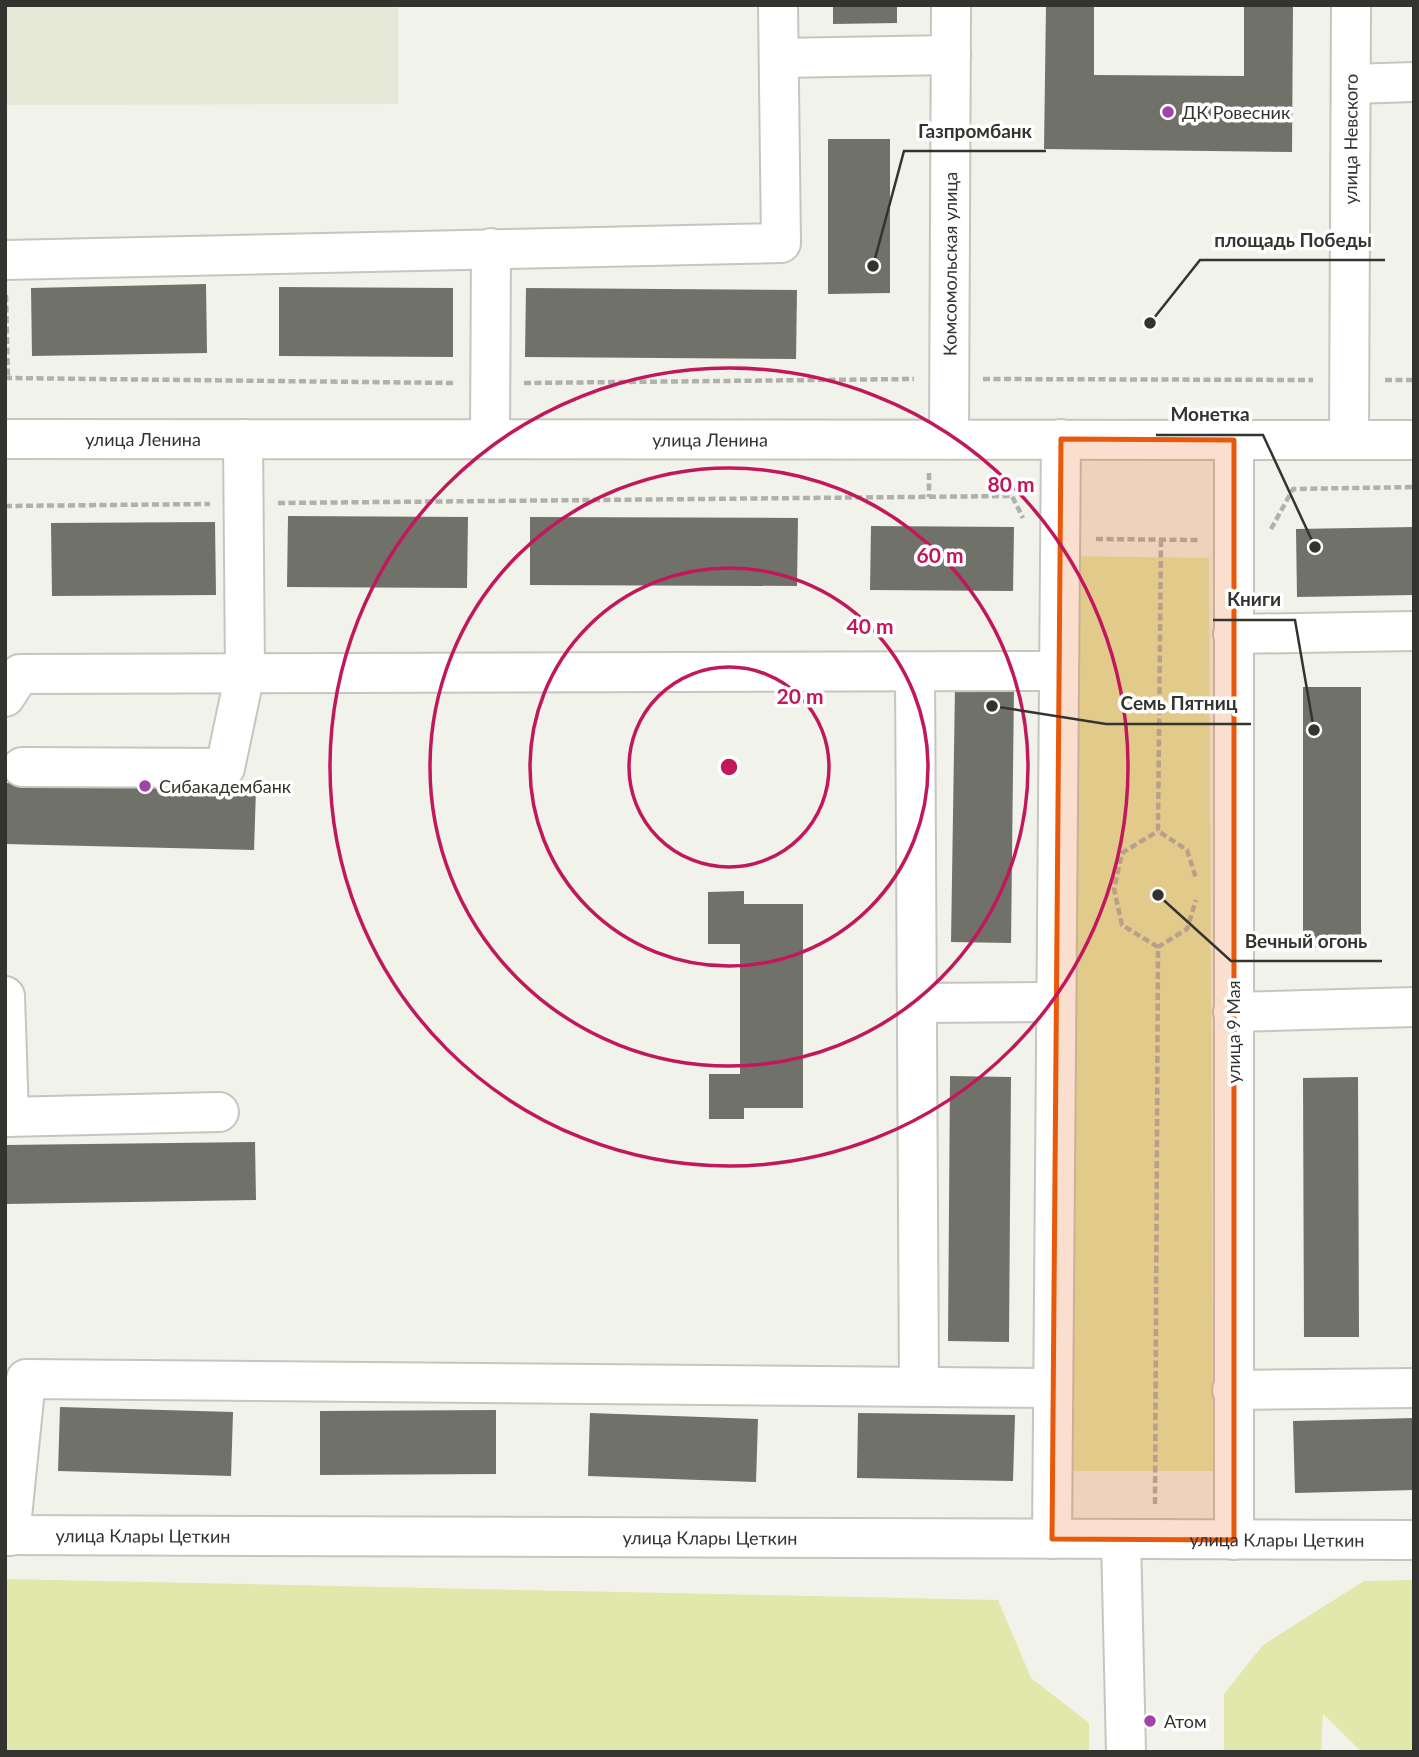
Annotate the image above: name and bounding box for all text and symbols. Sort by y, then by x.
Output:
street label: улица Невского [1339,74,1362,204]
place label: ДК Ровесник [1182,101,1291,123]
marker: ДК Ровесник [1160,104,1176,120]
callout: Газпромбанк [904,111,1046,151]
text: Газпромбанк [918,119,1033,142]
street label: Комсомольская улица [938,172,961,356]
callout: площадь Победы [1200,220,1385,260]
text: площадь Победы [1214,228,1372,251]
callout: Монетка [1156,395,1263,435]
text: Монетка [1170,402,1250,425]
street label: улица Ленина [85,428,201,450]
street label: улица Ленина [652,428,768,451]
text: 80 m [987,471,1035,496]
text: 60 m [916,542,964,567]
callout: Книги [1213,580,1295,620]
text: Книги [1227,587,1281,610]
text: 40 m [846,613,894,638]
text: 20 m [776,683,824,708]
callout: Семь Пятниц [1106,684,1251,724]
text: Семь Пятниц [1121,691,1238,714]
centre of rings [717,755,741,779]
place label: Сибакадембанк [159,775,292,797]
marker: Сибакадембанк [137,778,153,794]
callout: Вечный огонь [1231,921,1382,961]
text: Вечный огонь [1245,929,1367,952]
street label: улица 9 Мая [1222,980,1244,1084]
street label: улица Клары Цеткин [56,1524,230,1547]
street label: улица Клары Цеткин [623,1526,797,1549]
street label: улица Клары Цеткин [1190,1528,1364,1551]
place label: Атом [1164,1710,1207,1732]
marker: Атом [1142,1713,1158,1729]

